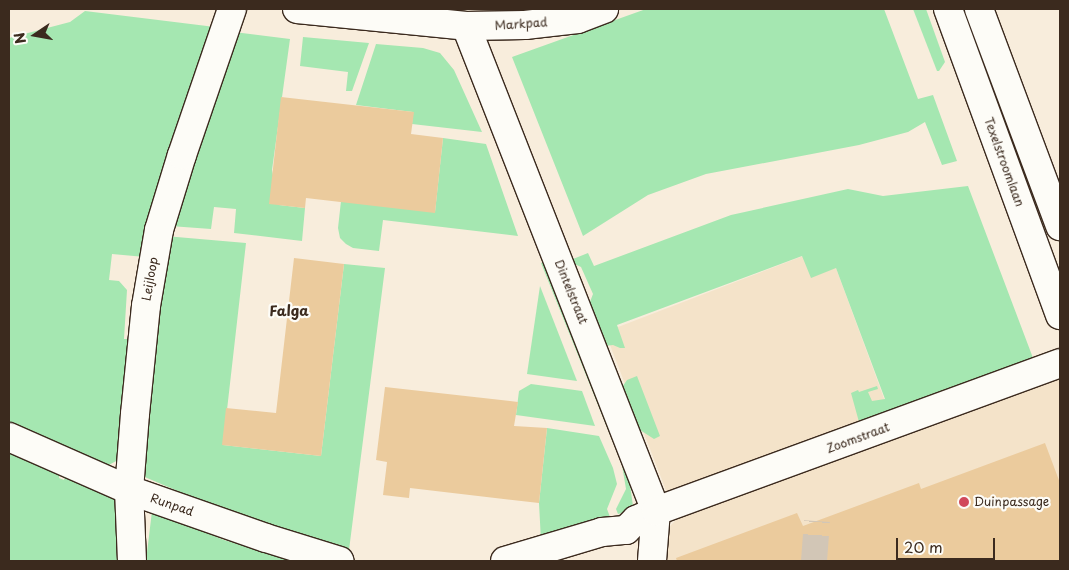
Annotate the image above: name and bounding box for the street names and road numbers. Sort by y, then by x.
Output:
street label: Markpad [494,15,548,33]
street label: Texelstroomlaan [981,115,1027,209]
street label: Leijloop [139,256,161,302]
street label: Dintelstraat [552,258,590,326]
street label: Zoomstraat [824,420,892,456]
street label: Runpad [149,491,195,519]

